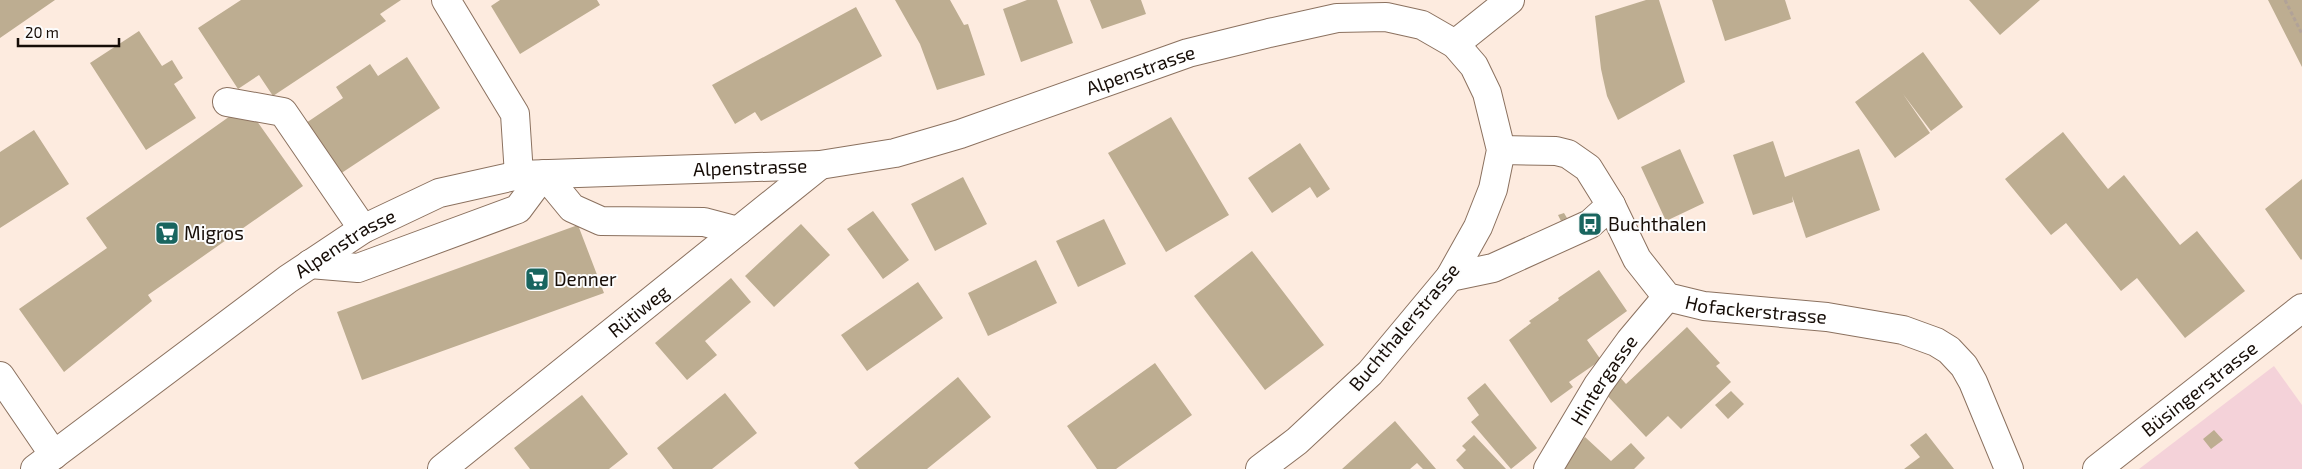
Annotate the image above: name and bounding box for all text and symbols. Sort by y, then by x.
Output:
scale bar [18,15,119,47]
text: 20 m [25,23,59,41]
street label: Alpenstrasse [1083,40,1197,99]
street label: Alpenstrasse [693,153,808,180]
street label: Alpenstrasse [290,203,399,282]
bus stop icon: Buchthalen [1577,211,1603,237]
place label: Buchthalen [1608,212,1707,235]
supermarket icon: Migros [154,220,180,246]
place label: Migros [184,221,244,244]
street label: Buchthalerstrasse [1344,258,1464,395]
supermarket icon: Denner [524,266,550,292]
place label: Denner [554,267,617,290]
street label: Rütiweg [603,279,673,342]
street label: Hofackerstrasse [1683,290,1828,328]
street label: Hintergasse [1565,330,1642,429]
street label: Büsingerstrasse [2136,336,2261,441]

